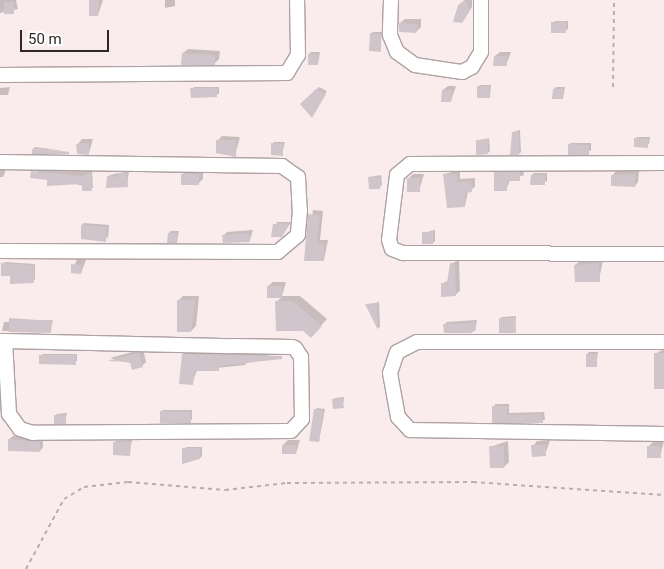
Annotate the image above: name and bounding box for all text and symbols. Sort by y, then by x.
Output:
scale bar [22,20,111,52]
text: 50 m [28,30,62,48]

